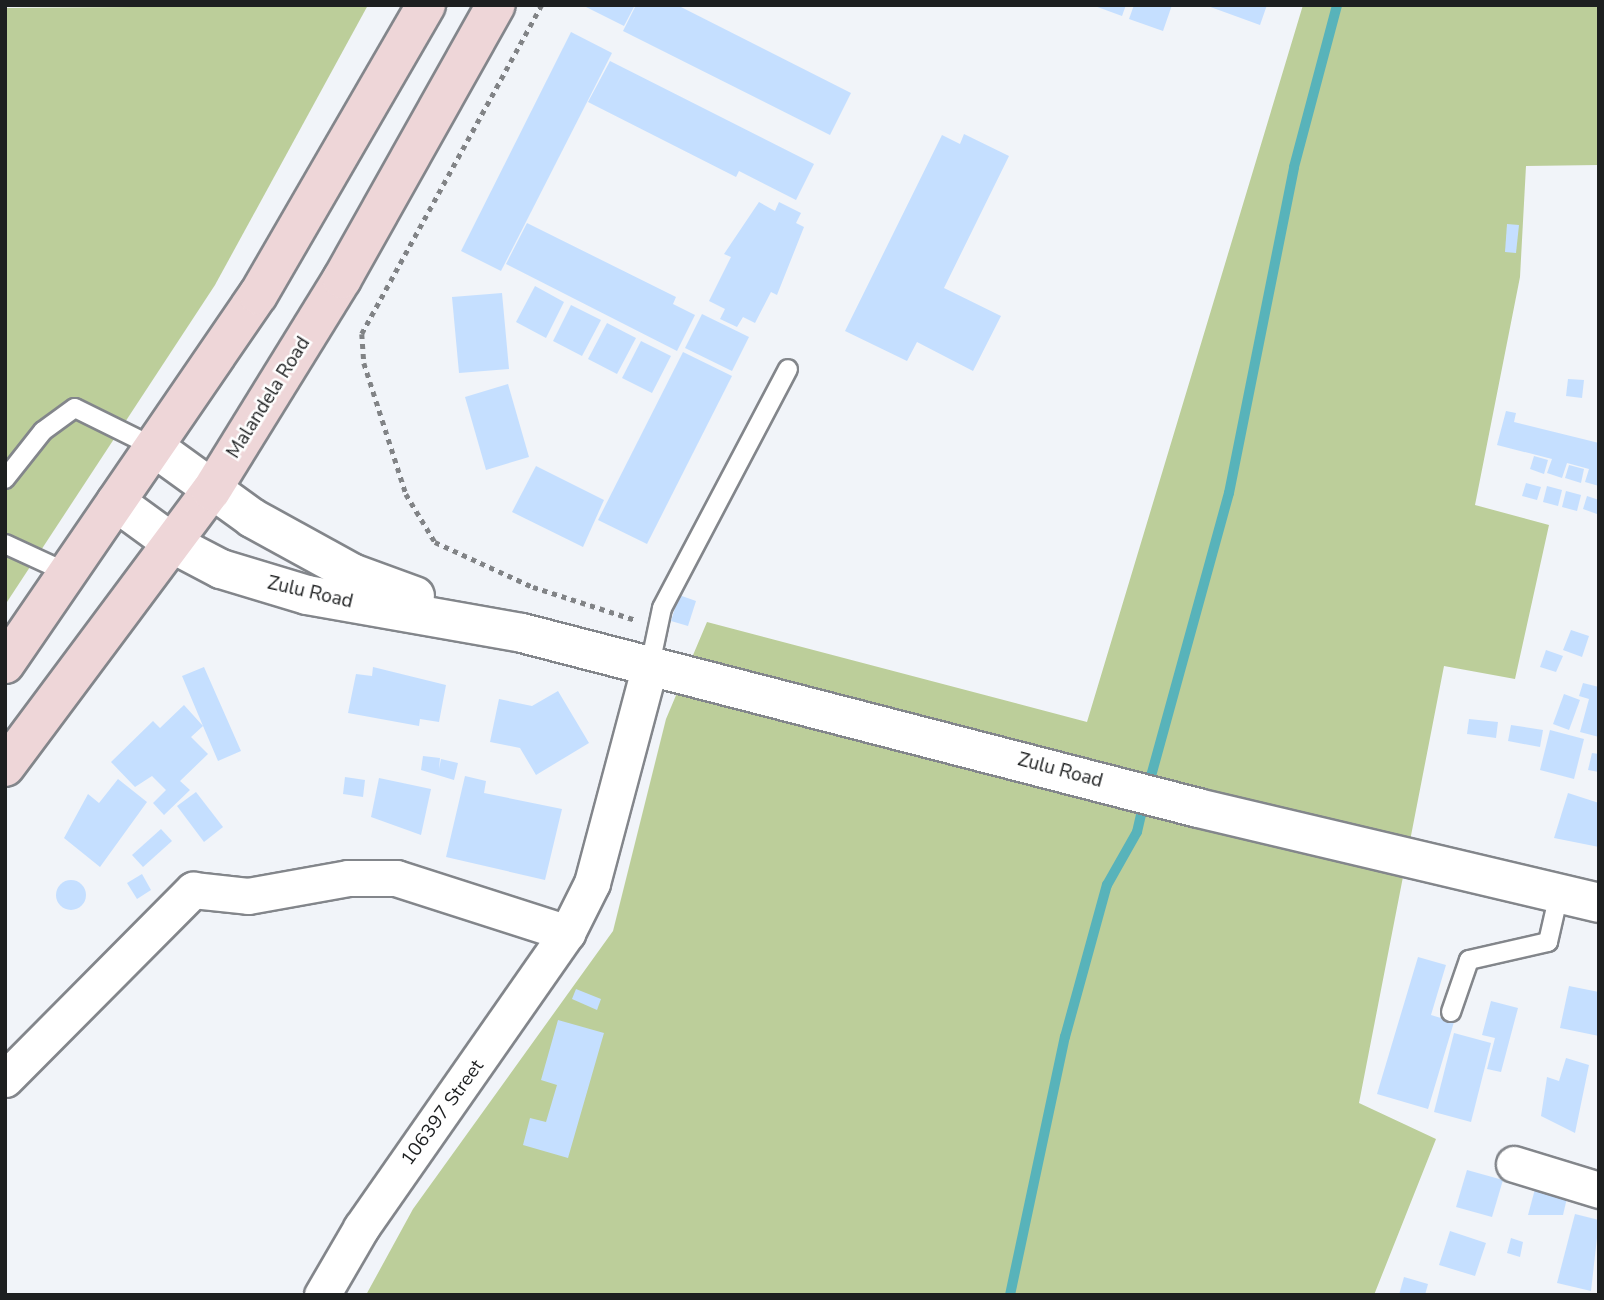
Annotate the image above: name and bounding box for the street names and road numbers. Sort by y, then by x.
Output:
street label: Malandela Road [223,333,315,463]
street label: Zulu Road [265,572,355,614]
street label: Zulu Road [1015,749,1105,793]
street label: 106397 Street [397,1056,489,1170]

